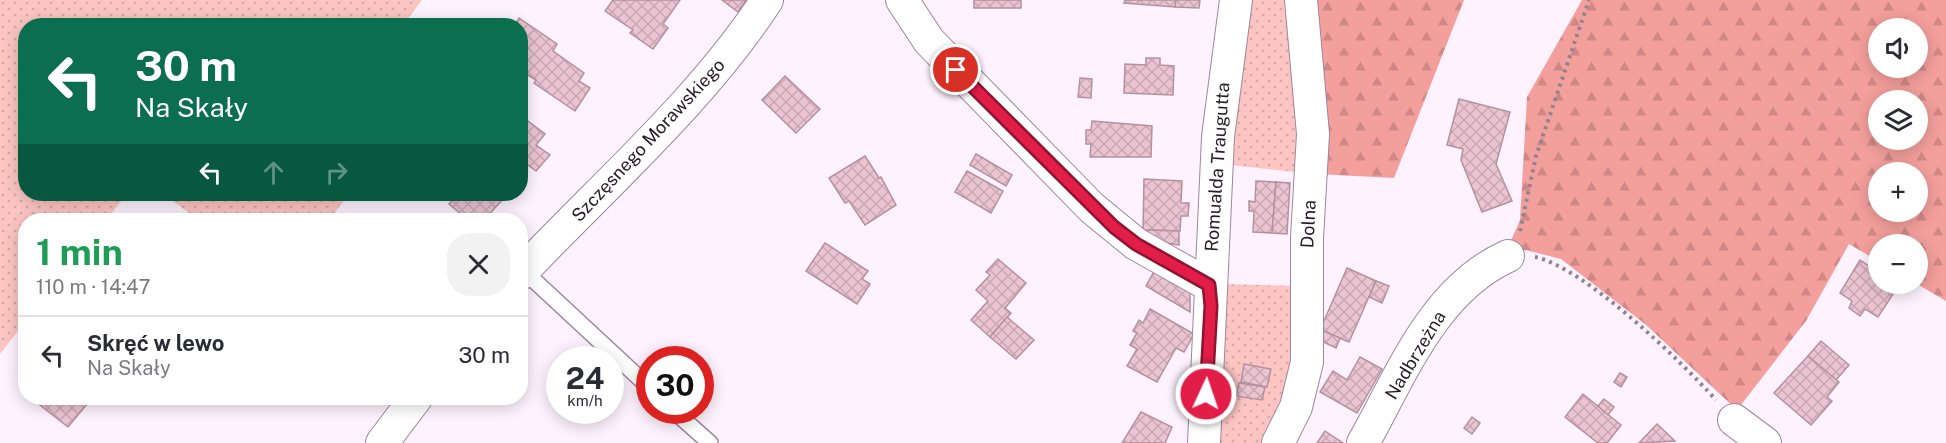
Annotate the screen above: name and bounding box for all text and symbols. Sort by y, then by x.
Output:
map controls [1868,18,1928,294]
button: sound [1868,18,1928,78]
text: 30 m [135,41,237,90]
icon: left [36,42,114,120]
pin [930,44,981,95]
icon: arrive [939,53,972,86]
street label: Szczęsnego Morawskiego [567,54,729,226]
street label: Romualda Traugutta [1201,82,1233,252]
button: layers [1868,90,1928,150]
text: Na Skały [135,91,248,123]
icon: left [194,156,227,189]
icon: ahead [257,156,290,189]
icon: right [320,156,353,189]
button: + [1868,162,1928,222]
street label: Dolna [1296,199,1320,249]
text: 1 min [36,231,123,273]
button: close [447,233,510,296]
button: − [1868,234,1928,294]
text: 110 m · 14:47 [36,275,151,299]
street label: Nadbrzeżna [1380,307,1450,403]
text: Skręć w lewo [87,330,224,356]
icon: left [36,339,69,372]
text: 30 m [458,342,510,368]
speed limit sign: 30 [636,346,714,424]
text: Na Skały [87,356,171,380]
text: 24 [566,360,604,396]
position arrow [1174,362,1238,426]
text: km/h [567,392,603,409]

